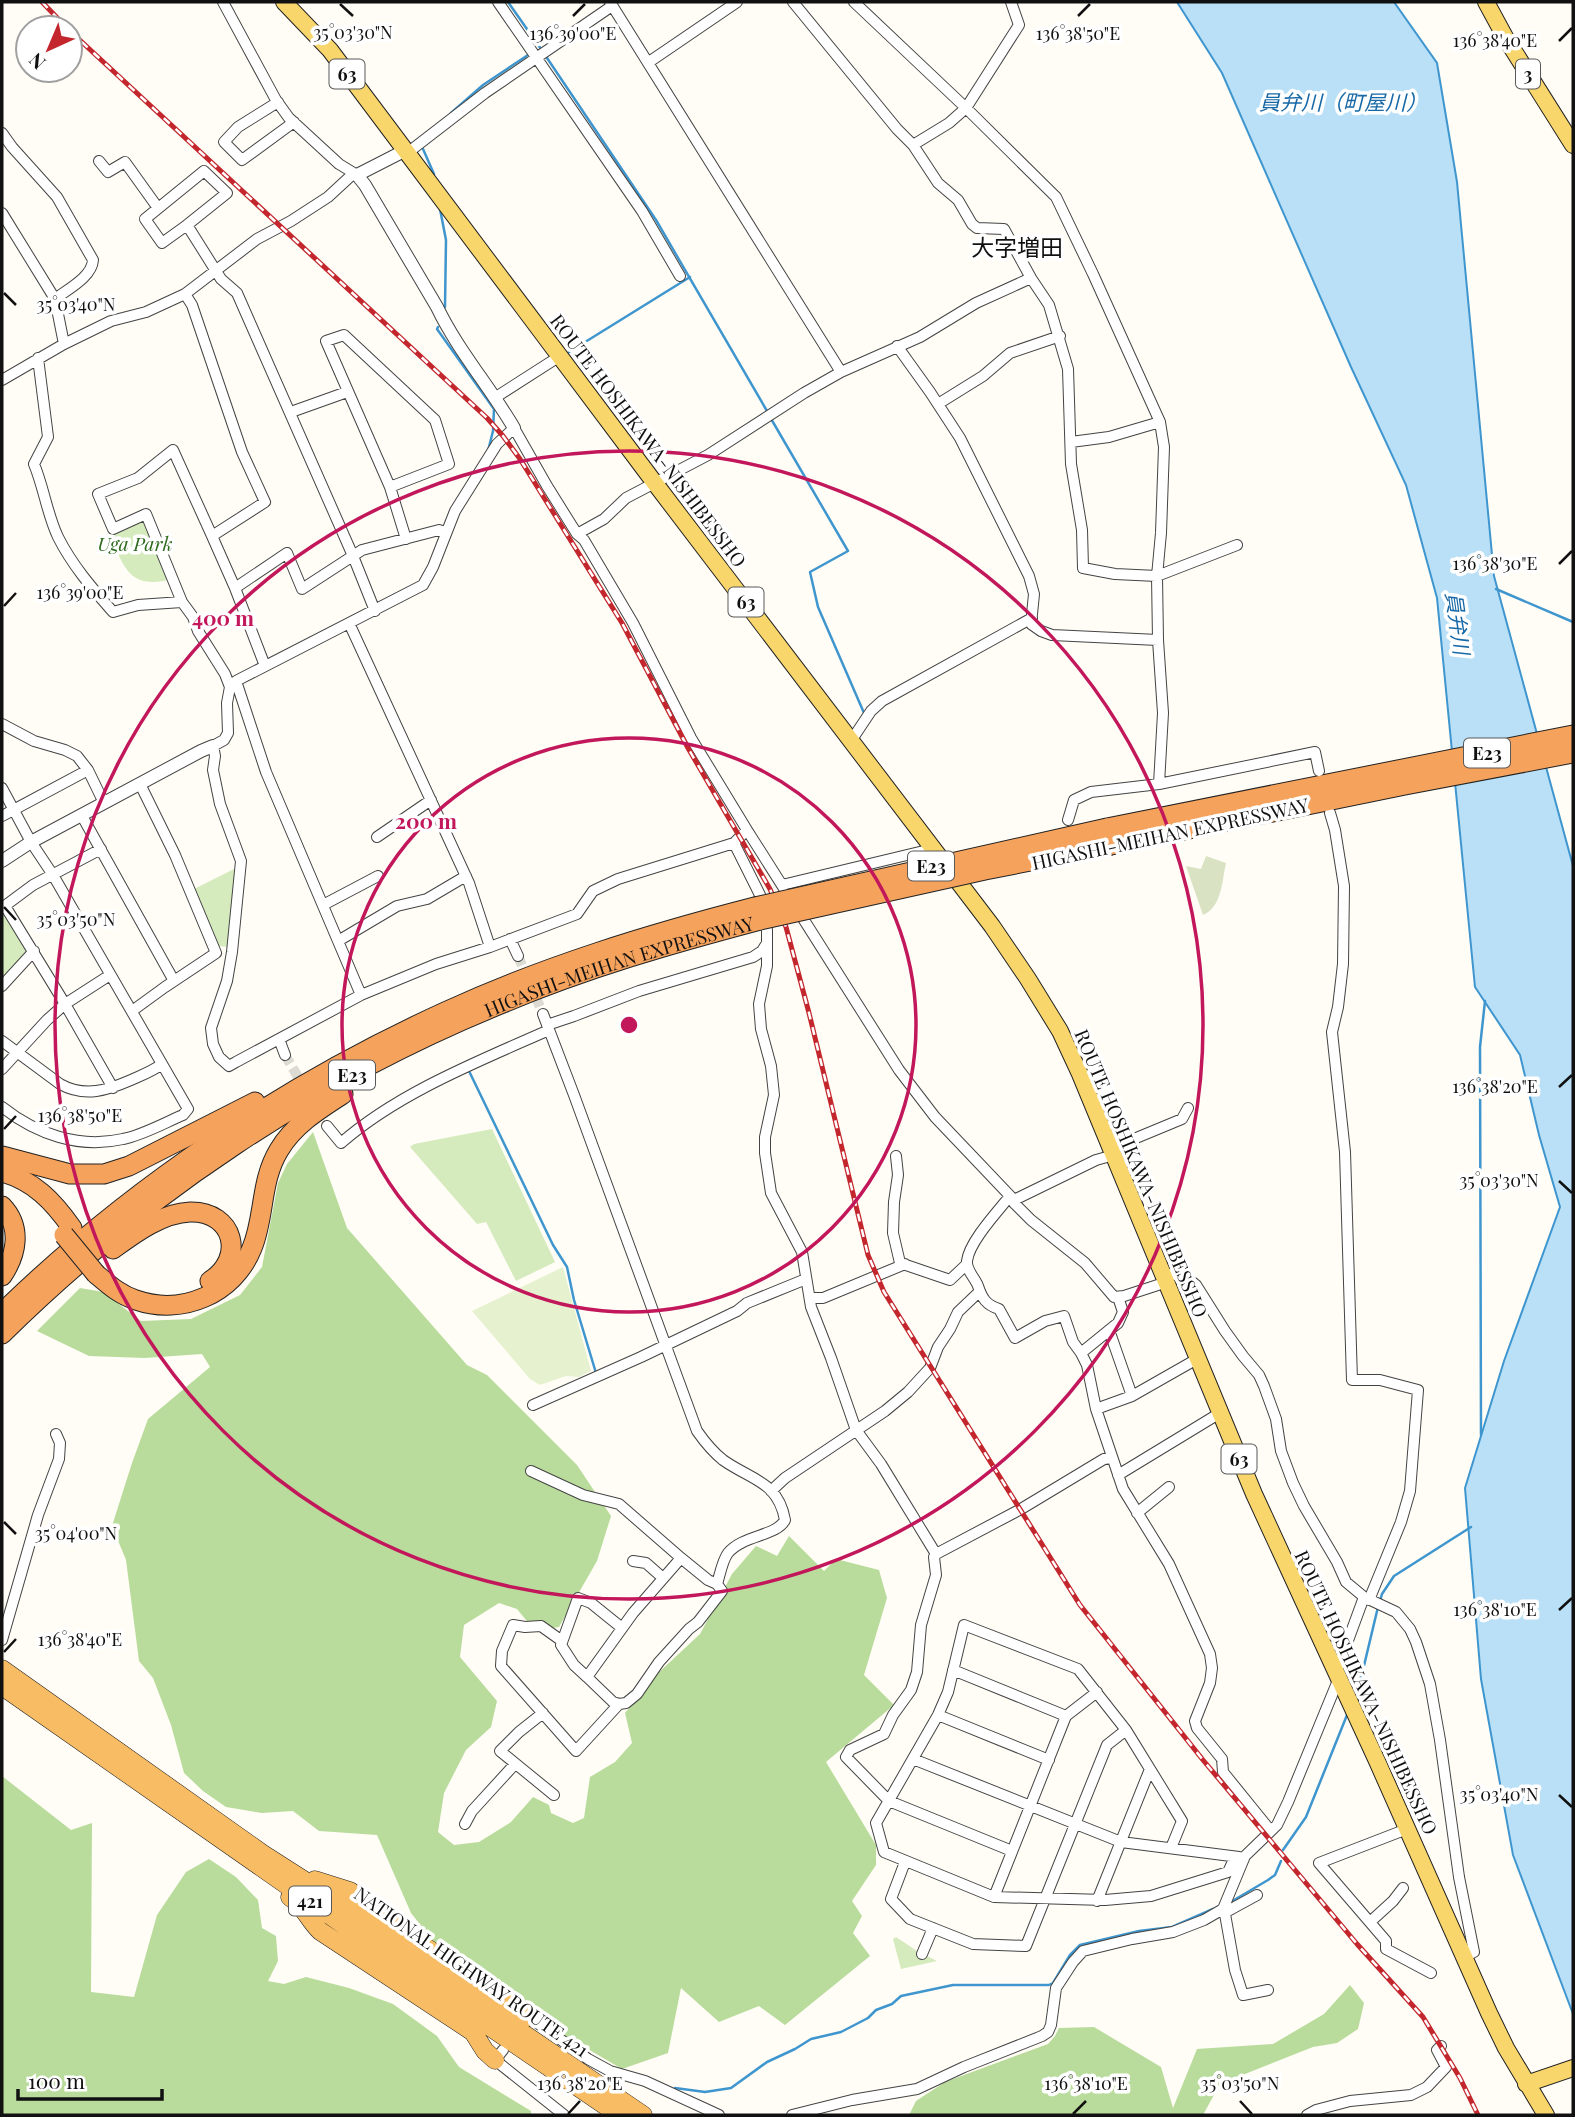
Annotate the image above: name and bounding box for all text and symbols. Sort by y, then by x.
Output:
north arrow [14,14,84,84]
text: 35°03'30"N [313,20,393,44]
text: 136°39'00"E [530,21,616,45]
text: 136°38'50"E [1036,21,1120,45]
text: 136°38'40"E [1453,28,1537,52]
text: N [22,48,50,76]
road number: 63 [330,60,364,88]
road number: 3 [1516,60,1540,88]
water label: 員弁川（町屋川） [1259,87,1427,115]
district label: 大字増田 [971,231,1063,262]
text: 35°03'40"N [37,292,116,316]
street label: ROUTE HOSHIKAWA-NISHIBESSHO [545,308,753,572]
park label: Uga Park [98,530,173,556]
text: 136°38'30"E [1453,551,1538,575]
text: 136°39'00"E [37,580,123,604]
road number: 63 [728,588,764,616]
water label: 員弁川 [1441,590,1478,658]
text: 400 m [192,603,254,631]
road number: E23 [1464,738,1510,768]
street label: HIGASHI-MEIHAN EXPRESSWAY [1029,791,1312,875]
text: 200 m [395,806,457,834]
road number: E23 [908,852,954,880]
text: 35°03'50"N [37,907,116,931]
street label: HIGASHI-MEIHAN EXPRESSWAY [480,909,757,1022]
centre of rings [617,1013,641,1037]
street label: ROUTE HOSHIKAWA-NISHIBESSHO [1069,1025,1215,1321]
road number: E23 [329,1060,375,1090]
text: 136°38'20"E [1452,1074,1538,1098]
text: 136°38'50"E [38,1103,122,1127]
text: 35°03'30"N [1459,1168,1539,1192]
road number: 63 [1222,1444,1256,1474]
text: 35°04'00"N [35,1521,118,1545]
street label: ROUTE HOSHIKAWA-NISHIBESSHO [1290,1546,1444,1838]
text: 136°38'10"E [1453,1597,1537,1621]
text: 136°38'40"E [38,1627,122,1651]
text: 35°03'40"N [1460,1782,1539,1806]
street label: NATIONAL HIGHWAY ROUTE 421 [350,1880,594,2062]
road number: 421 [289,1886,331,1915]
scale bar [18,2058,161,2102]
text: 100 m [28,2066,85,2094]
text: 136°38'20"E [537,2071,623,2095]
text: 136°38'10"E [1044,2071,1128,2095]
text: 35°03'50"N [1201,2071,1280,2095]

